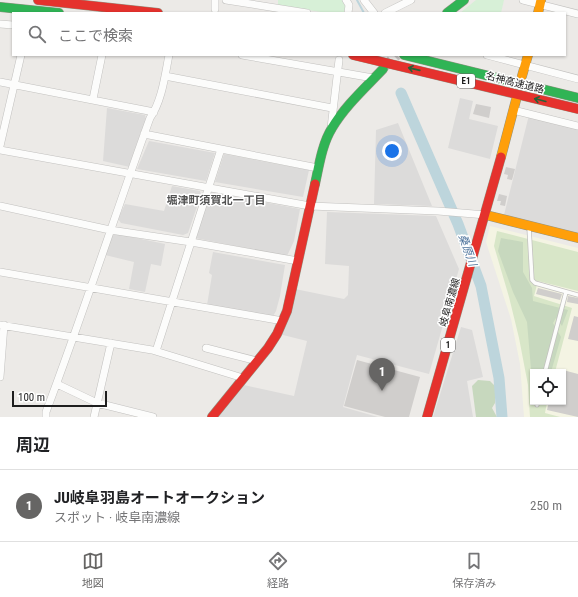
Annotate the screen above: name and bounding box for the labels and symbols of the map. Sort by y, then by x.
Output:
one-way arrow [408,64,421,72]
street label: 名神高速道路 [484,70,545,95]
road number: E1 [457,74,475,88]
one-way arrow [534,96,547,103]
your location [382,141,402,161]
district label: 堀津町須賀北一丁目 [167,194,266,207]
water label: 桑原川 [456,232,480,269]
street label: 岐阜南濃線 [437,277,462,328]
road number: 1 [441,338,455,352]
pin: 1 [369,358,395,391]
scale bar [12,389,107,408]

